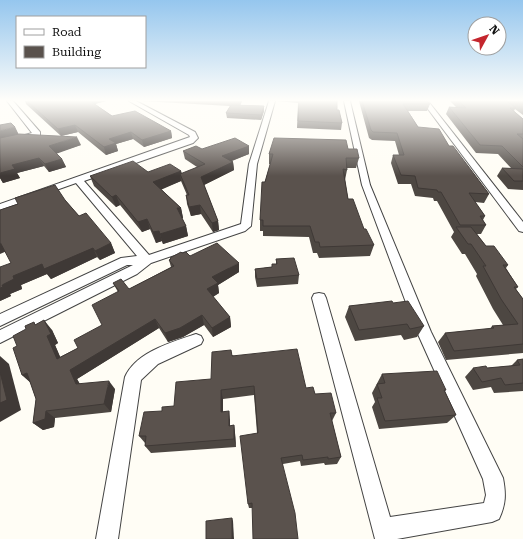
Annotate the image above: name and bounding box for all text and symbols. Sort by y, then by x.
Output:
legend [16,16,146,68]
north arrow [467,16,507,56]
text: N [487,22,502,38]
text: Road [52,25,82,39]
text: Building [52,45,101,59]

